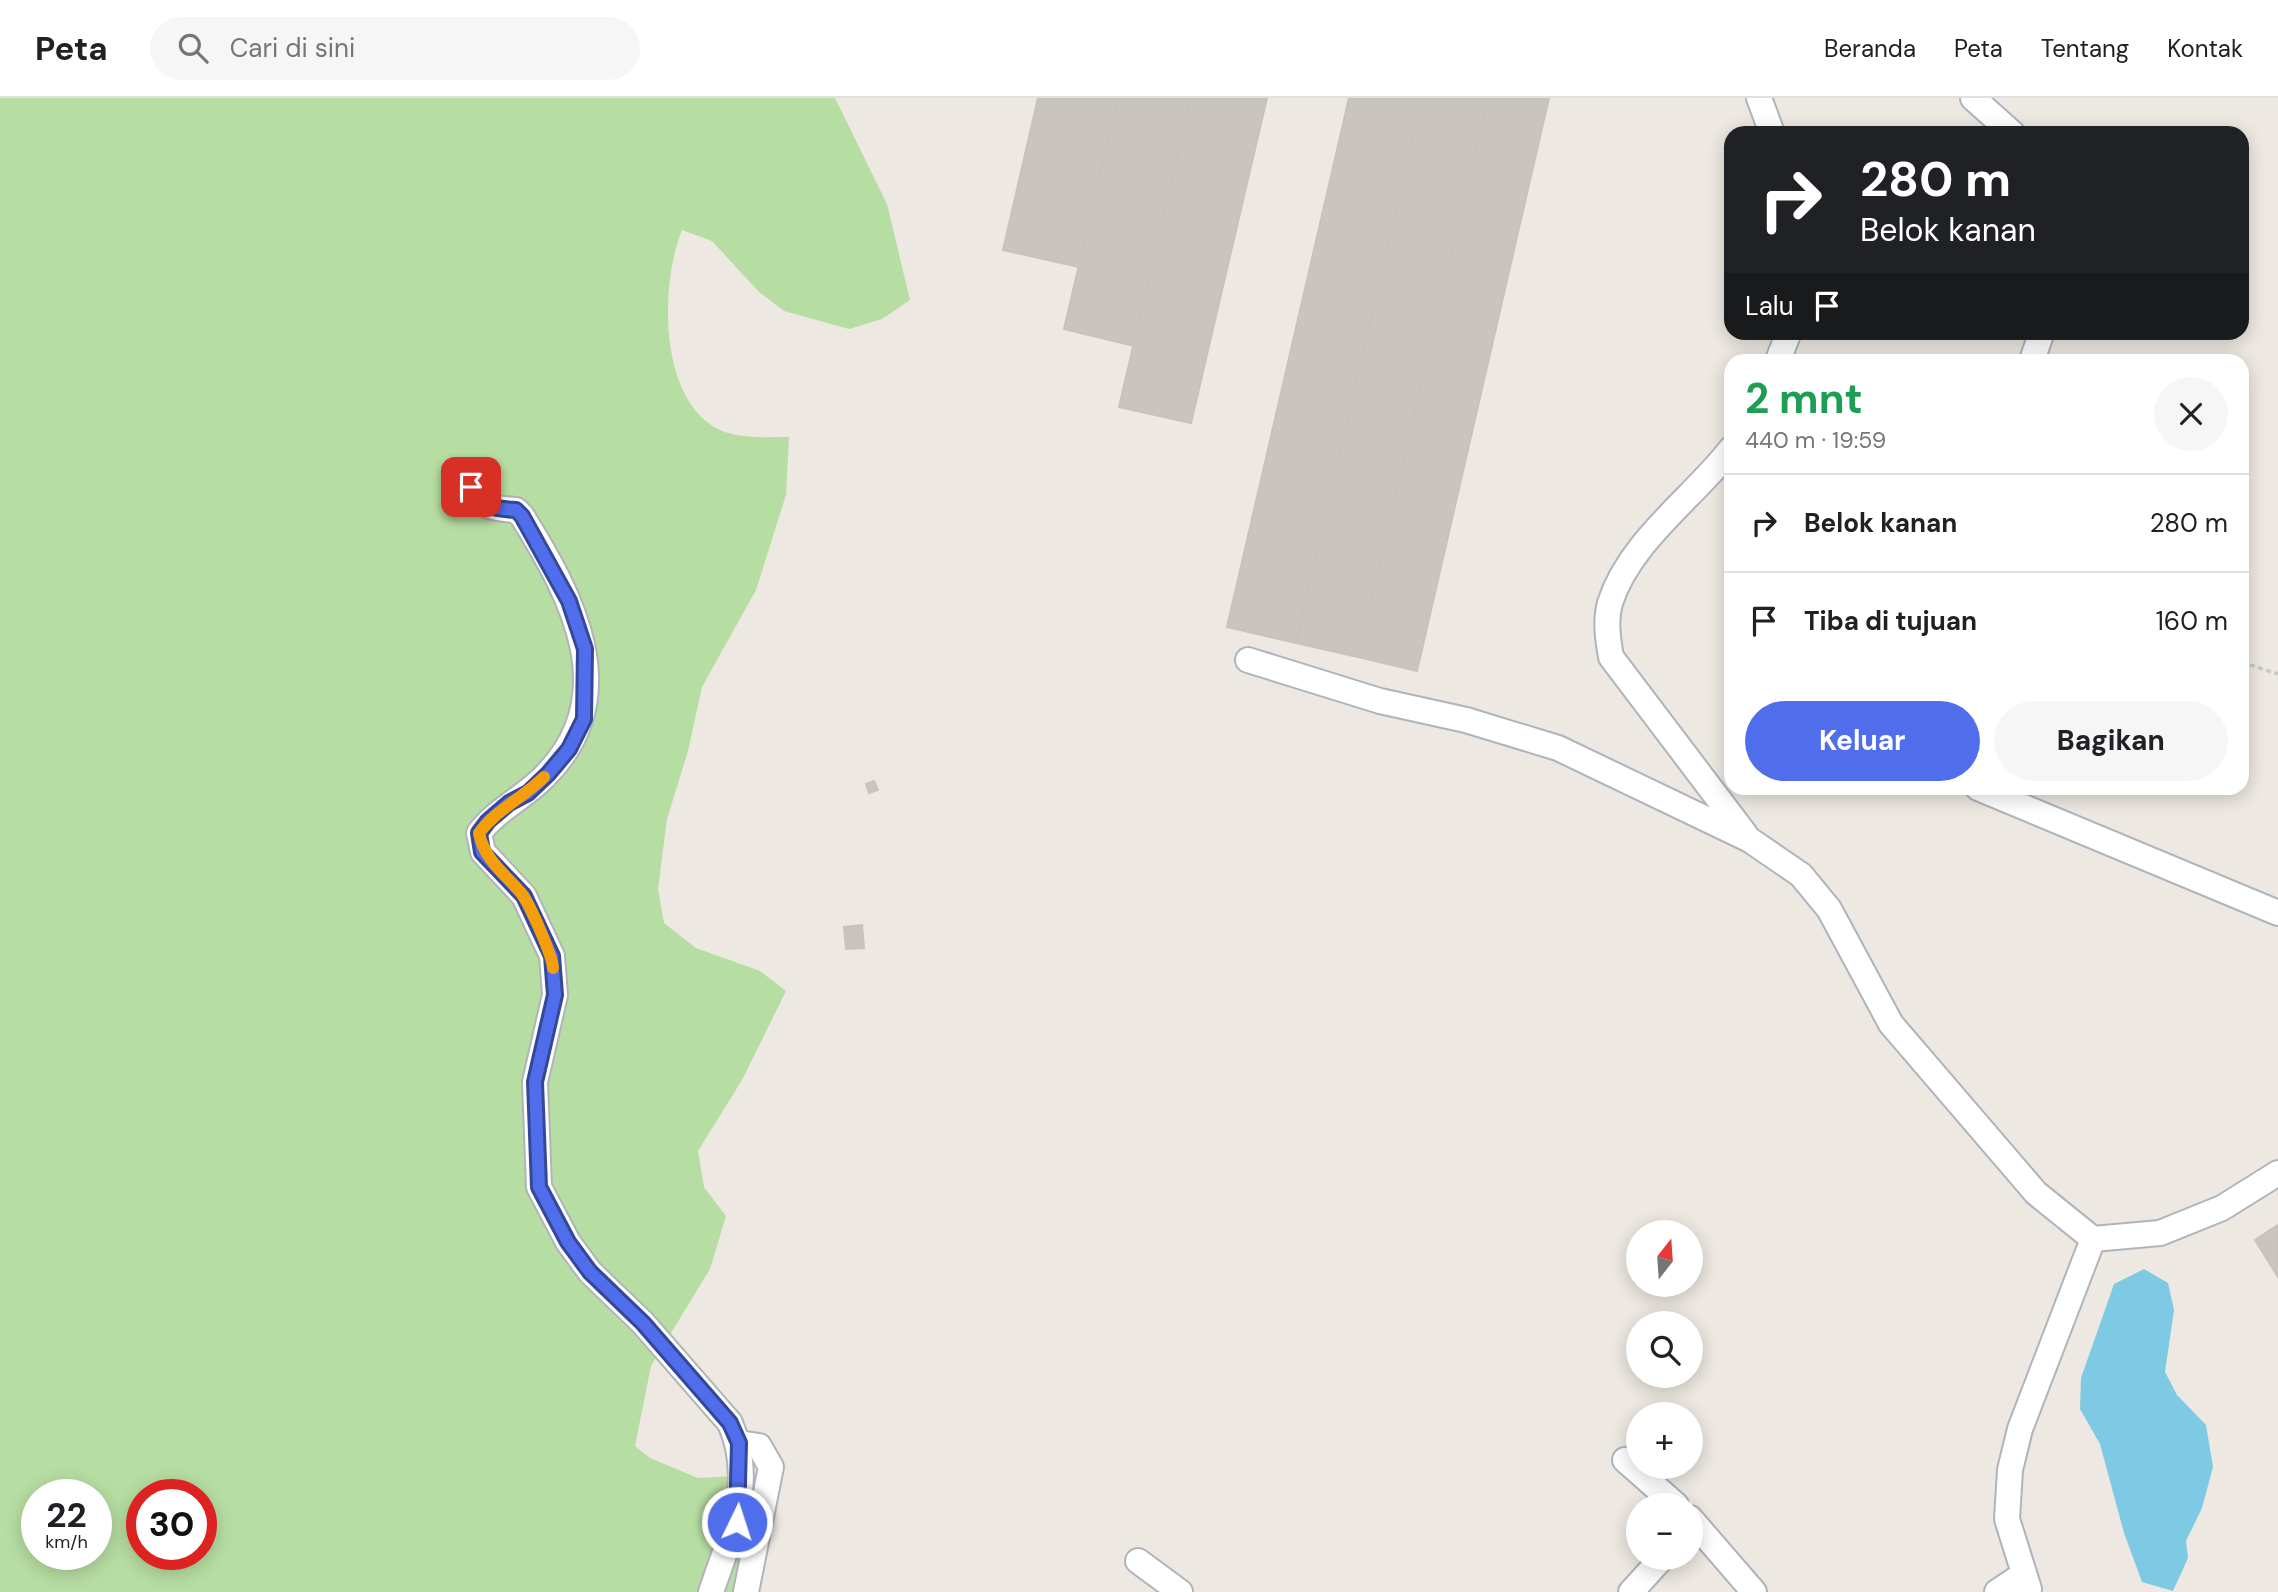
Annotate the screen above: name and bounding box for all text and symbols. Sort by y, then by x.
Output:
search box [150,17,640,80]
text: Peta [35,27,108,70]
icon: search [174,29,212,67]
text: Cari di sini [230,31,355,65]
text: Beranda [1824,33,1916,64]
text: Peta [1954,33,2003,64]
text: Tentang [2041,33,2129,64]
text: Kontak [2167,33,2243,64]
text: 280 m [1860,147,2011,211]
icon: right [1745,154,1836,245]
text: Belok kanan [1860,209,2036,251]
icon: arrive [1808,287,1846,325]
text: Lalu [1745,289,1794,323]
text: 2 mnt [1745,371,1863,426]
button: close [2154,377,2228,451]
text: 440 m · 19:59 [1745,425,1886,455]
pin [441,457,501,517]
icon: arrive [452,468,490,506]
icon: right [1745,504,1783,542]
text: Belok kanan [1804,506,1957,540]
text: 280 m [2150,506,2228,540]
icon: arrive [1745,602,1783,640]
text: Tiba di tujuan [1804,604,1977,638]
text: 160 m [2156,604,2228,638]
button: Keluar [1745,701,1980,781]
button: Bagikan [1994,701,2228,781]
north arrow [1626,1220,1703,1297]
map controls [1626,1220,1703,1570]
button: search [1626,1311,1703,1388]
button: + [1626,1402,1703,1479]
speed limit sign: 30 [126,1479,217,1570]
position arrow [700,1485,774,1559]
text: 22 [46,1492,87,1538]
button: − [1626,1493,1703,1570]
text: km/h [45,1530,88,1554]

